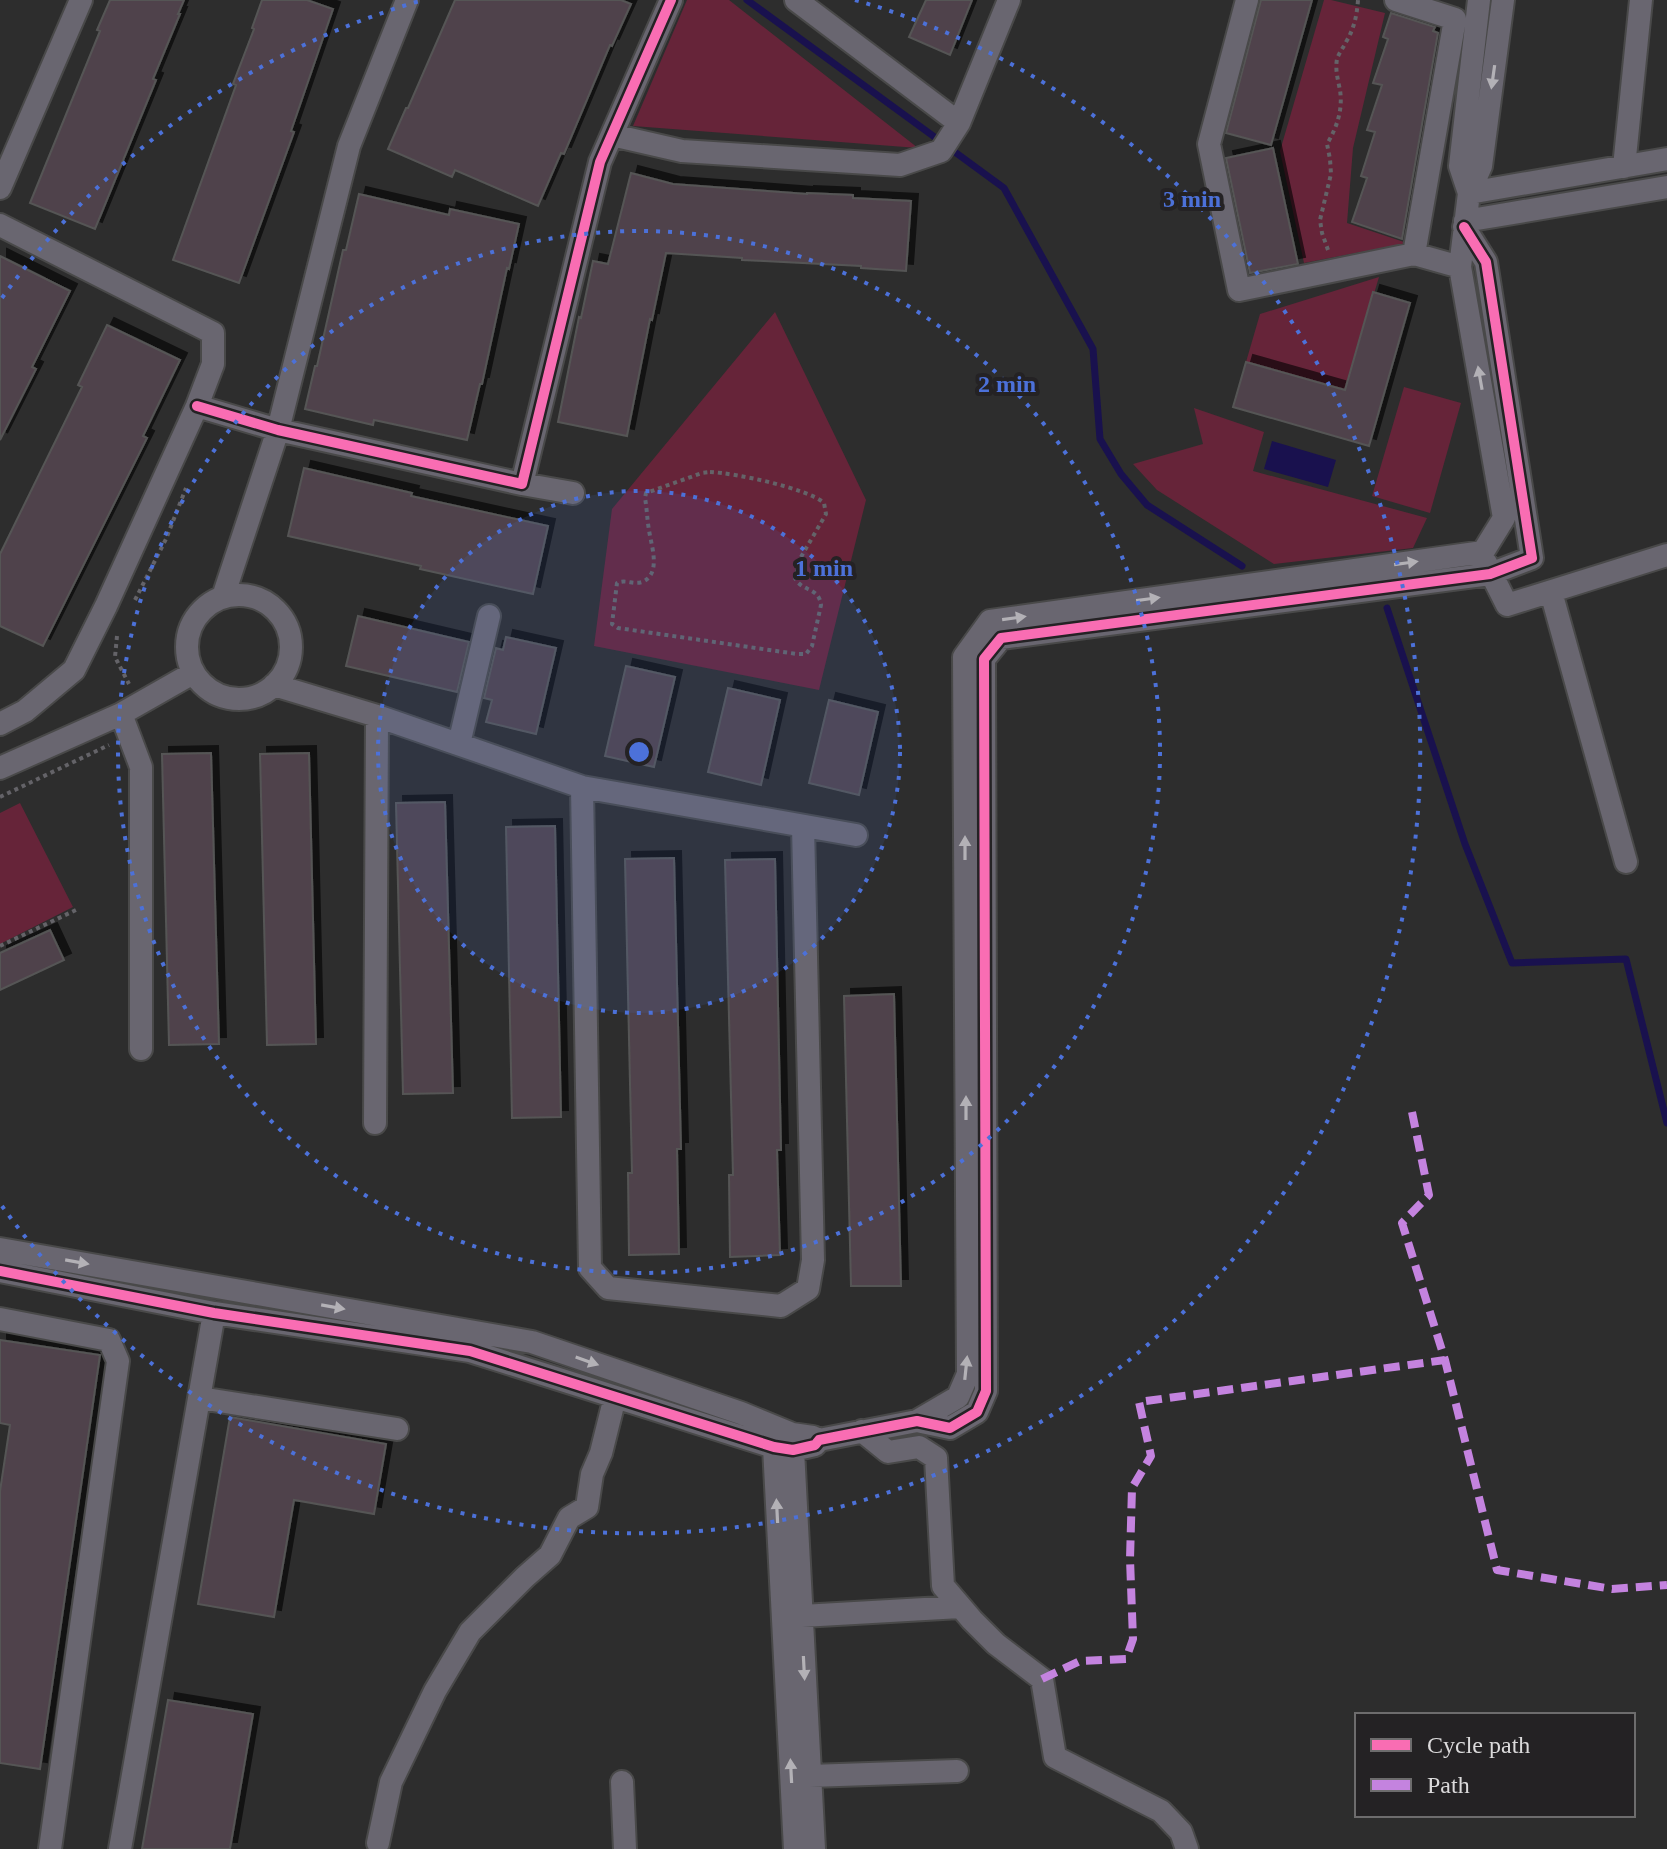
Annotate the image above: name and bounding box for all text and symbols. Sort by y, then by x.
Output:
one-way arrow [1486,65,1499,90]
text: 3 min [1163,186,1221,212]
one-way arrow [1473,366,1485,391]
text: 2 min [978,371,1036,397]
text: 1 min [795,555,853,581]
one-way arrow [1394,556,1419,569]
one-way arrow [1136,592,1161,605]
one-way arrow [1002,611,1027,624]
centre of rings [625,738,653,766]
one-way arrow [959,835,971,860]
one-way arrow [960,1095,972,1120]
one-way arrow [65,1257,90,1269]
one-way arrow [321,1302,346,1314]
one-way arrow [575,1355,599,1367]
one-way arrow [960,1355,973,1380]
one-way arrow [770,1498,783,1523]
one-way arrow [798,1656,811,1681]
legend [1355,1713,1635,1817]
text: Cycle path [1427,1732,1530,1758]
one-way arrow [784,1758,797,1783]
text: Path [1427,1772,1470,1798]

